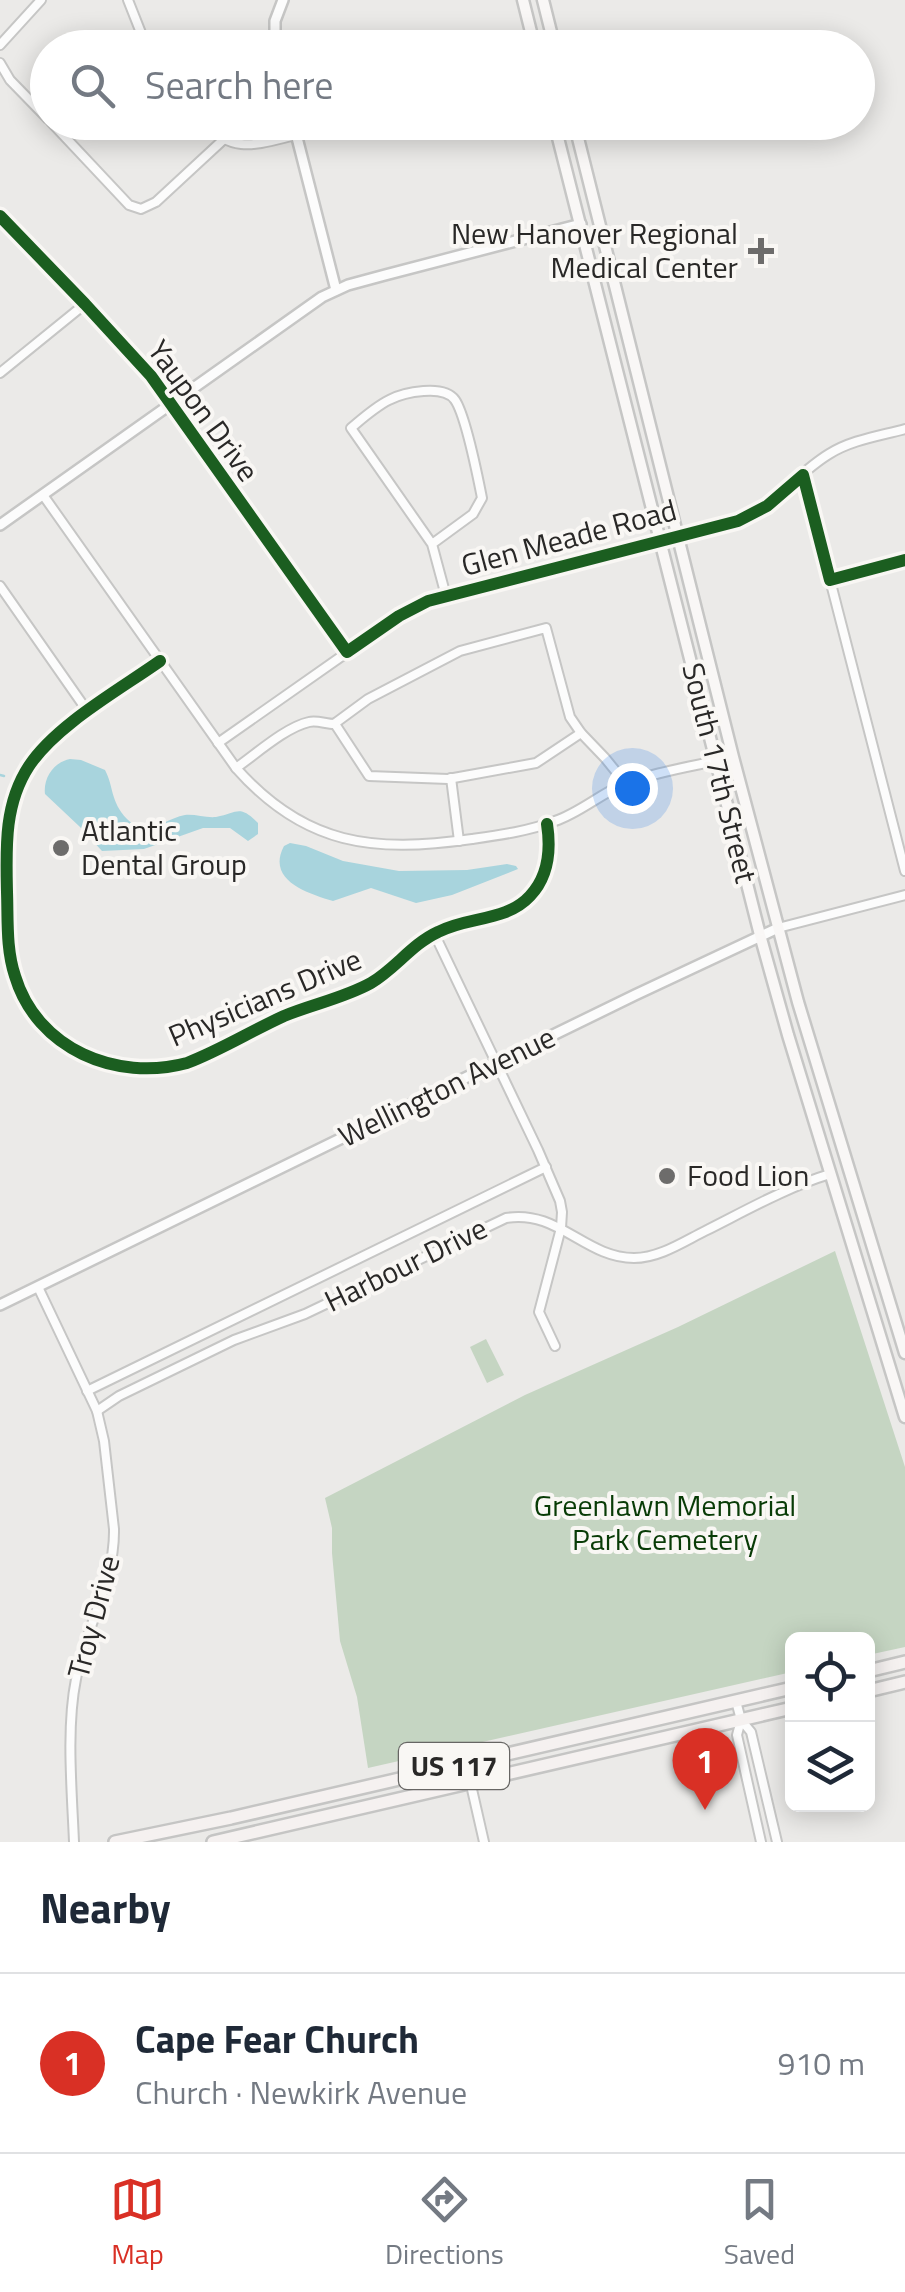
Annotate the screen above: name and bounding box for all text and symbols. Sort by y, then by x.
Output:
search box [30,30,875,140]
text: Search here [145,56,333,114]
icon: search [65,58,120,113]
place label: New Hanover Regional Medical Center [451,210,738,290]
marker: New Hanover Regional Medical Center [748,238,774,264]
street label: Yaupon Drive [137,330,271,491]
street label: Glen Meade Road [456,486,681,588]
street label: South 17th Street [670,658,770,888]
your location [607,763,658,814]
place label: Atlantic Dental Group [81,807,247,887]
marker: Atlantic Dental Group [50,837,72,859]
street label: Physicians Drive [161,936,368,1058]
street label: Wellington Avenue [330,1014,563,1159]
place label: Food Lion [687,1152,809,1198]
marker: Food Lion [656,1165,678,1187]
street label: Harbour Drive [316,1205,495,1323]
park label: Greenlawn Memorial Park Cemetery [534,1482,796,1562]
street label: Troy Drive [55,1550,131,1683]
map controls [785,1632,875,1812]
button: locate [785,1632,875,1722]
button: layers [785,1722,875,1812]
pin: 1 [672,1728,738,1810]
road number: US 117 [399,1743,509,1789]
text: Nearby [40,1875,171,1939]
text: Cape Fear Church [135,2010,419,2068]
text: 1 [64,2039,81,2087]
text: 910 m [777,2039,865,2087]
text: Church · Newkirk Avenue [135,2068,467,2116]
tab: Map [110,2172,165,2275]
tab: Directions [385,2172,504,2275]
tab: Saved [724,2172,795,2275]

